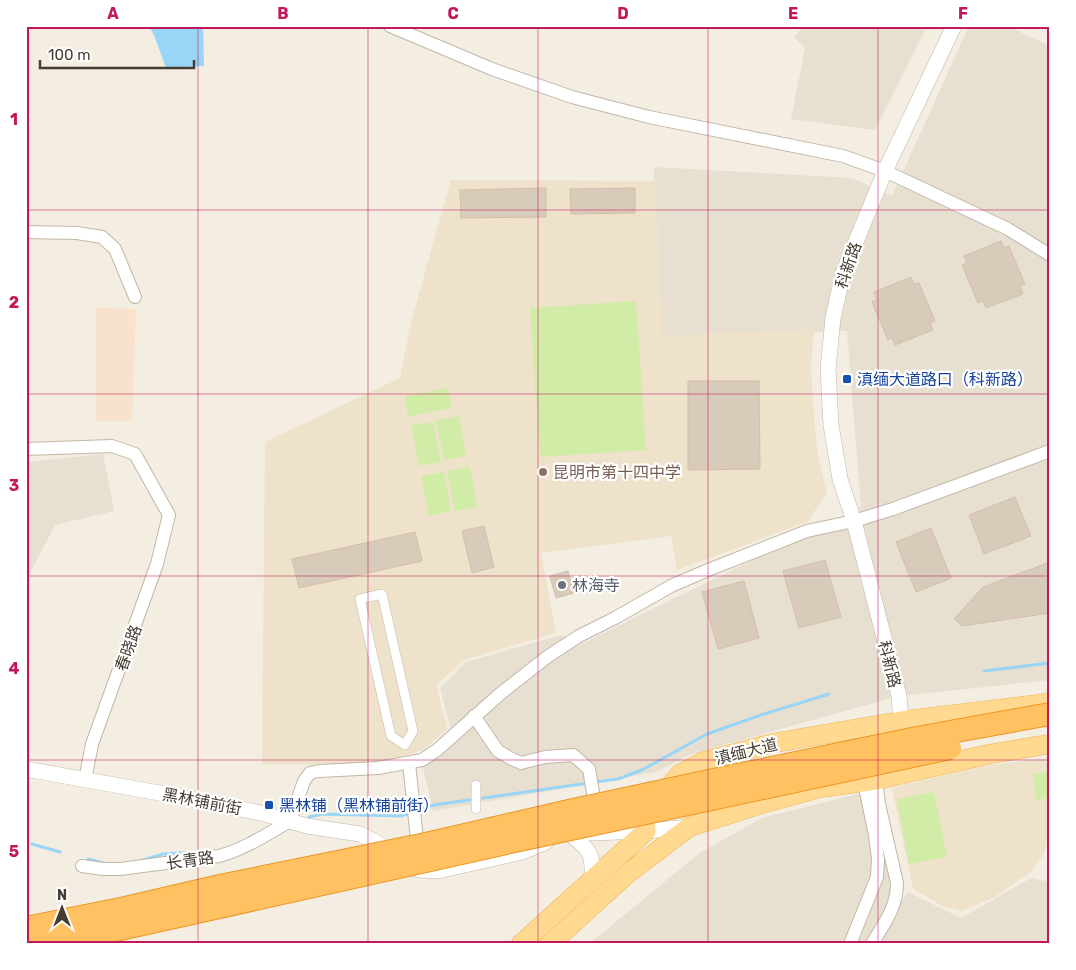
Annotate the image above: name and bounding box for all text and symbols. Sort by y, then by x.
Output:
text: A [107,4,119,23]
text: B [277,4,289,23]
text: C [447,4,459,23]
text: D [617,4,629,23]
text: E [788,4,798,23]
text: F [958,4,968,23]
scale bar [40,38,194,70]
text: 100 m [48,46,90,64]
text: 1 [10,110,18,129]
street label: 科新路 [832,239,865,291]
text: 2 [9,293,19,312]
place label: 滇缅大道路口（科新路） [857,370,1033,389]
marker: 滇缅大道路口（科新路） [841,373,853,385]
place label: 昆明市第十四中学 [553,463,681,482]
marker: 昆明市第十四中学 [537,466,549,478]
text: 3 [9,476,19,495]
place label: 林海寺 [572,576,620,595]
marker: 林海寺 [556,579,568,591]
street label: 春晓路 [111,622,146,674]
street label: 科新路 [874,639,905,690]
text: 4 [9,659,20,678]
street label: 滇缅大道 [713,735,779,768]
street label: 黑林铺前街 [161,785,243,818]
place label: 黑林铺（黑林铺前街） [279,796,439,815]
marker: 黑林铺（黑林铺前街） [263,799,275,811]
text: 5 [9,842,19,861]
street label: 长青路 [165,848,215,873]
north arrow [38,882,88,932]
text: N [57,887,67,904]

